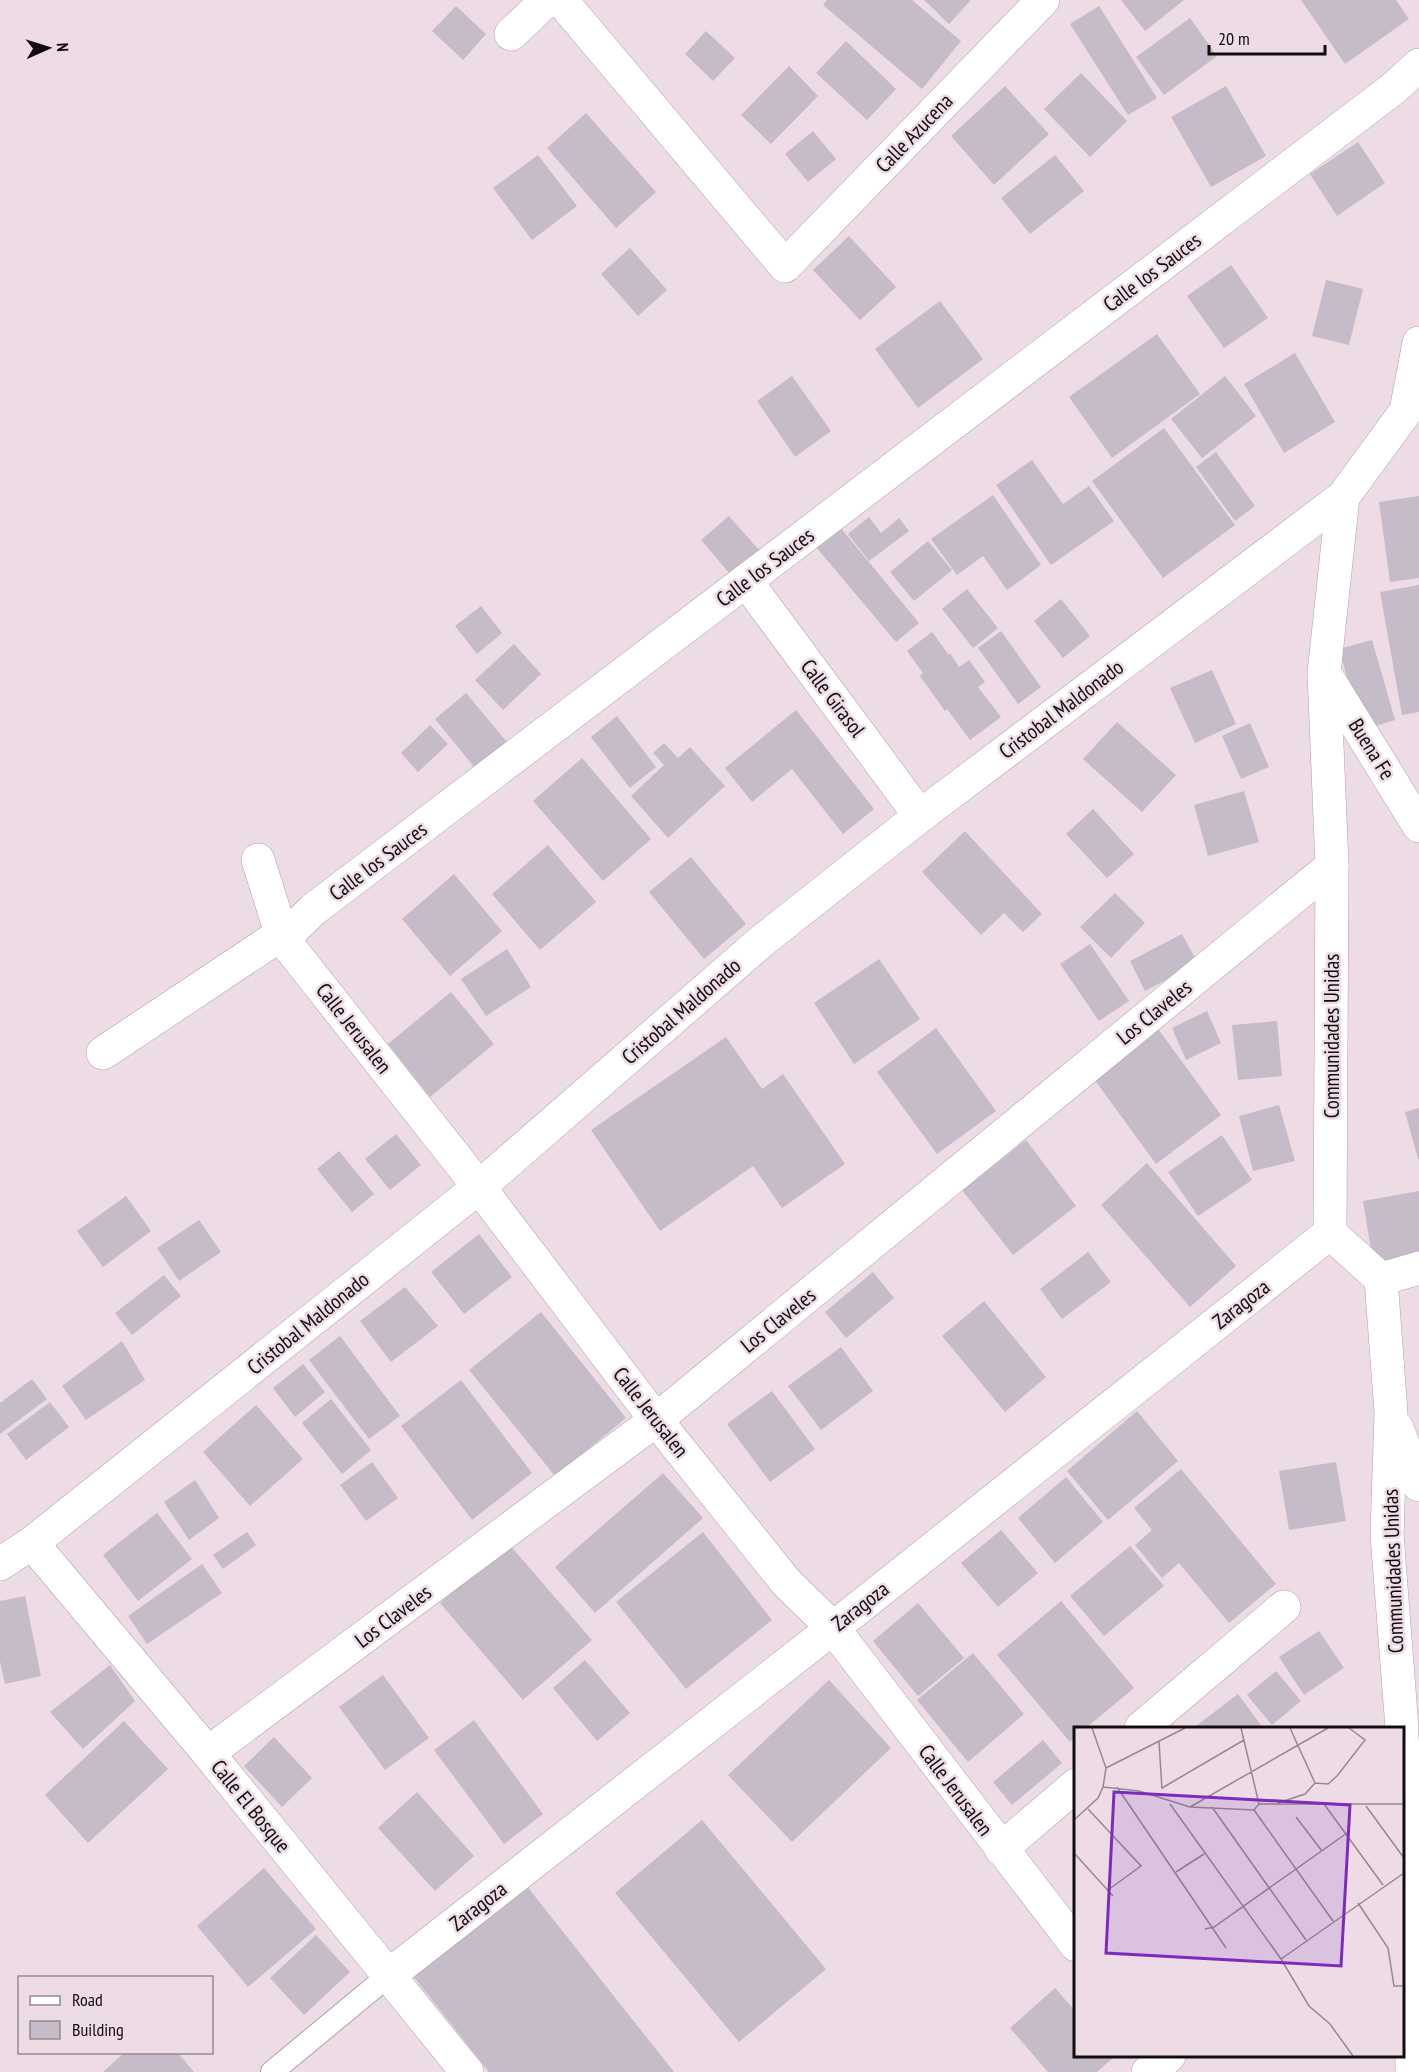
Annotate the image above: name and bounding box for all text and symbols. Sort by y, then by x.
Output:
north arrow [18,18,78,78]
scale bar [1209,18,1324,56]
text: 20 m [1218,27,1250,50]
text: N [53,42,73,52]
street label: Calle Azucena [870,88,958,178]
street label: Calle los Sauces [1098,226,1206,318]
street label: Calle los Sauces [711,521,819,613]
street label: Cristobal Maldonado [993,653,1129,765]
street label: Calle Girasol [795,654,871,742]
street label: Buena Fe [1343,713,1401,785]
street label: Calle los Sauces [324,815,432,907]
street label: Cristobal Maldonado [616,952,746,1070]
street label: Communidades Unidas [1318,954,1345,1118]
street label: Los Claveles [1111,974,1197,1050]
street label: Calle Jerusalen [310,977,398,1079]
street label: Cristobal Maldonado [242,1266,374,1380]
street label: Zaragoza [1207,1273,1275,1335]
street label: Los Claveles [735,1282,821,1358]
street label: Calle Jerusalen [607,1361,695,1463]
street label: Communidades Unidas [1377,1488,1409,1654]
street label: Zaragoza [826,1575,894,1637]
street label: Los Claveles [349,1578,437,1654]
inset map [1074,1727,1404,2057]
street label: Calle Jerusalen [913,1739,999,1841]
street label: Calle El Bosque [205,1754,297,1858]
street label: Zaragoza [444,1875,512,1937]
legend [18,1976,213,2054]
text: Road [72,1988,103,2011]
text: Building [72,2018,124,2041]

